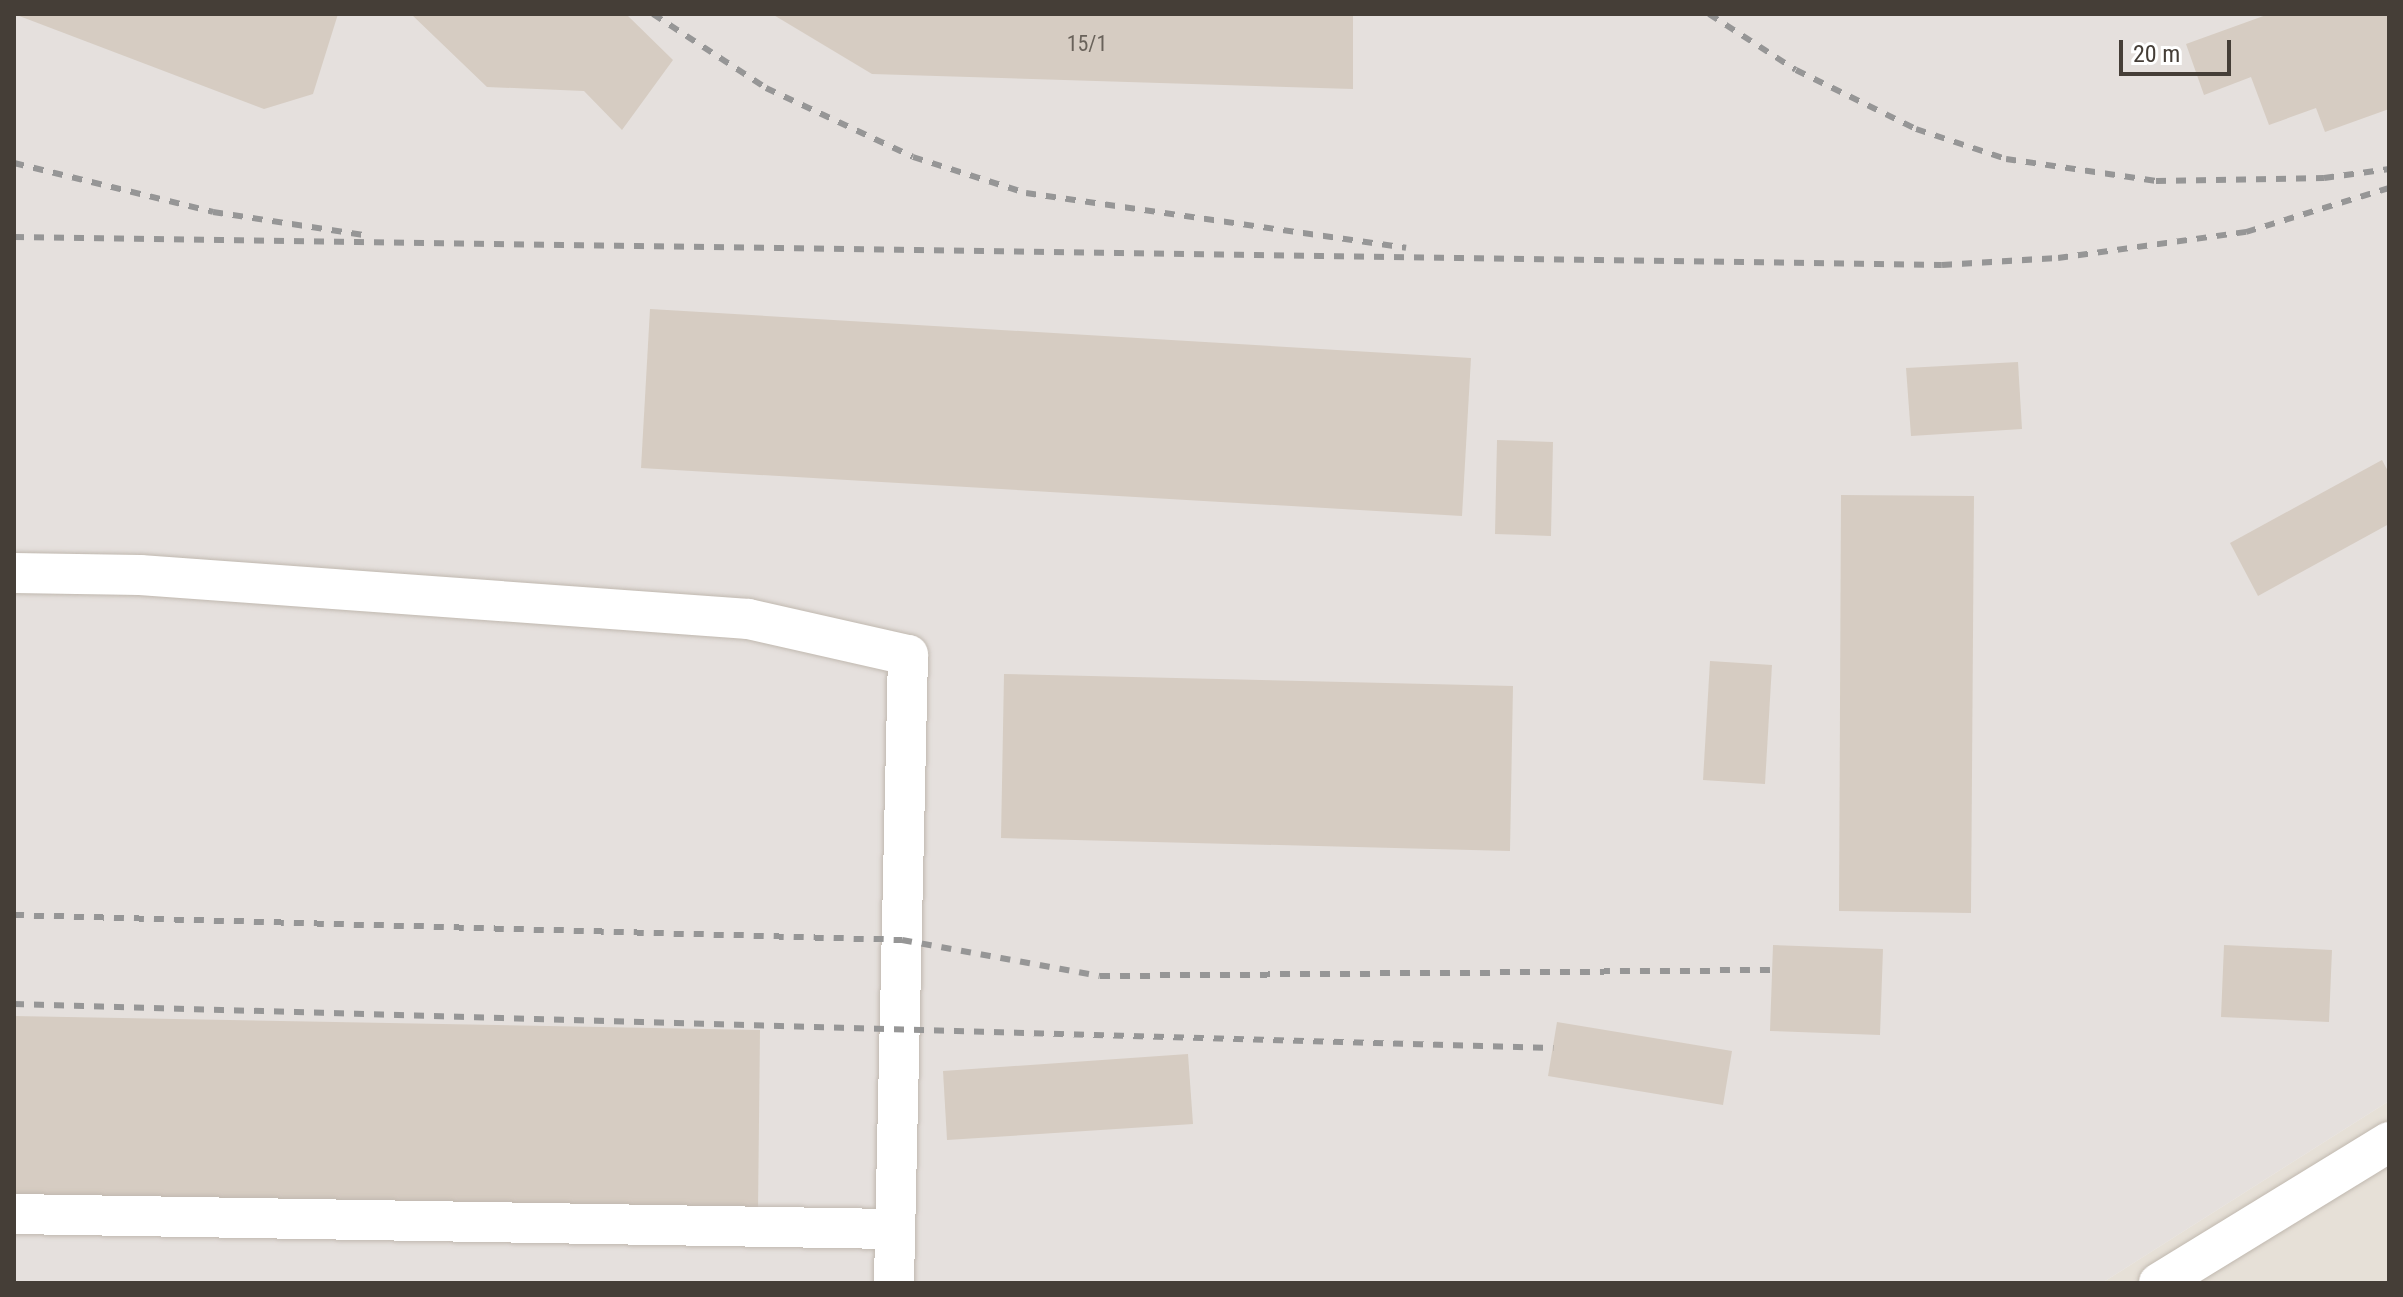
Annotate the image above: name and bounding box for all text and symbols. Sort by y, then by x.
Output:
scale bar [2123,24,2235,74]
house number: 15/1 [1067,31,1107,57]
text: 20 m [2133,40,2180,68]

